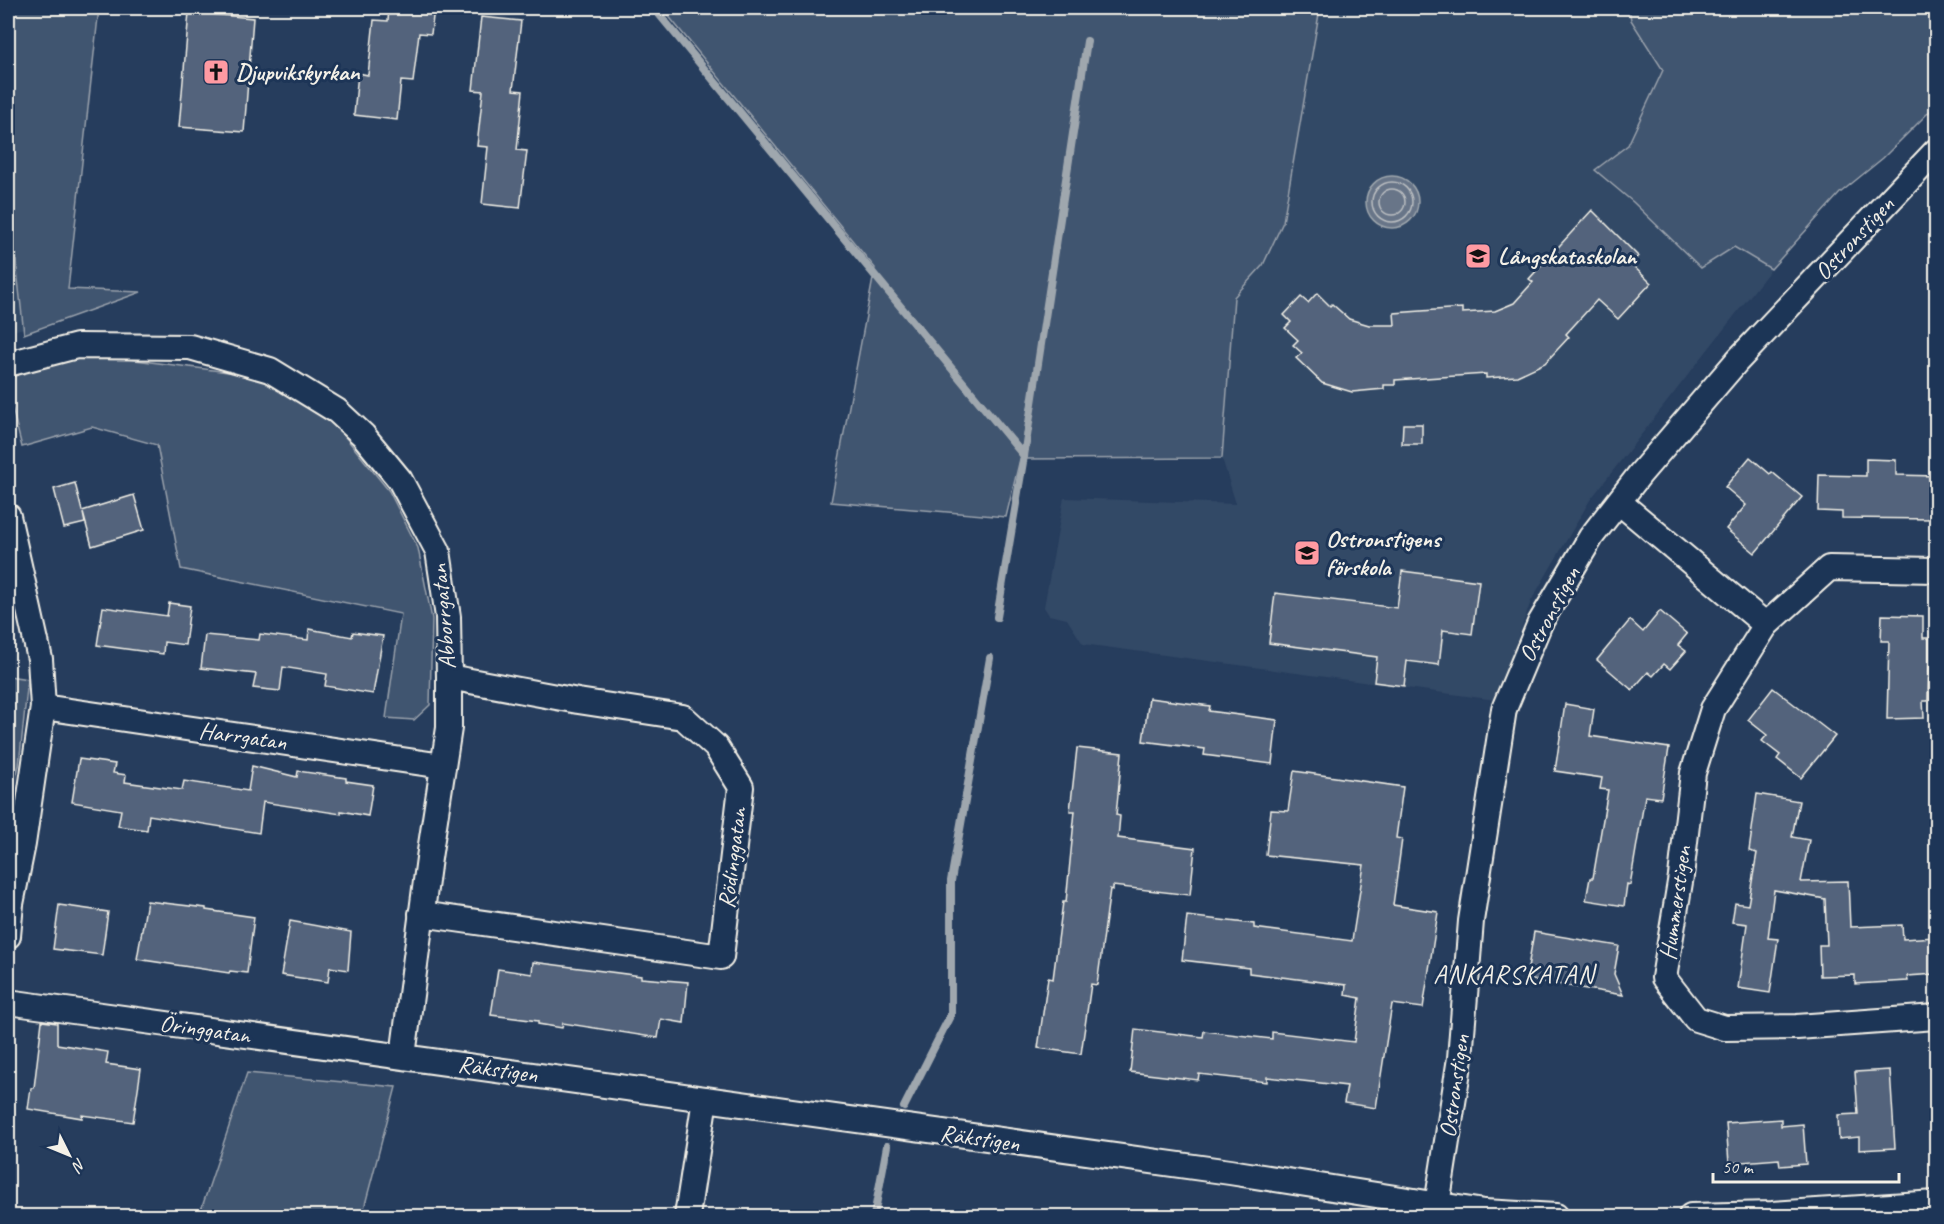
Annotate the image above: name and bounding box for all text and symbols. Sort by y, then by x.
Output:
church icon: Djupvikskyrkan [201,57,231,87]
place label: Djupvikskyrkan [236,57,361,87]
street label: Ostronstigen [1808,190,1901,286]
school or university icon: Långskataskolan [1463,241,1493,271]
place label: Långskataskolan [1498,241,1638,271]
place label: Ostronstigens förskola [1326,524,1443,582]
school or university icon: Ostronstigens förskola [1292,538,1322,568]
street label: Ostronstigen [1511,561,1587,667]
street label: Abborrgatan [423,562,463,671]
street label: Harrgatan [197,715,289,757]
street label: Rödinggatan [711,805,753,910]
street label: Hummerstigen [1652,843,1698,962]
district label: ANKARSKATAN [1433,958,1598,991]
street label: Öringgatan [158,1008,253,1050]
street label: Ostronstigen [1432,1032,1476,1140]
street label: Räkstigen [456,1049,540,1089]
street label: Räkstigen [938,1118,1022,1158]
north arrow [39,1125,99,1185]
scale bar [1713,1146,1899,1184]
text: N [66,1154,90,1177]
text: 50 m [1722,1156,1755,1178]

